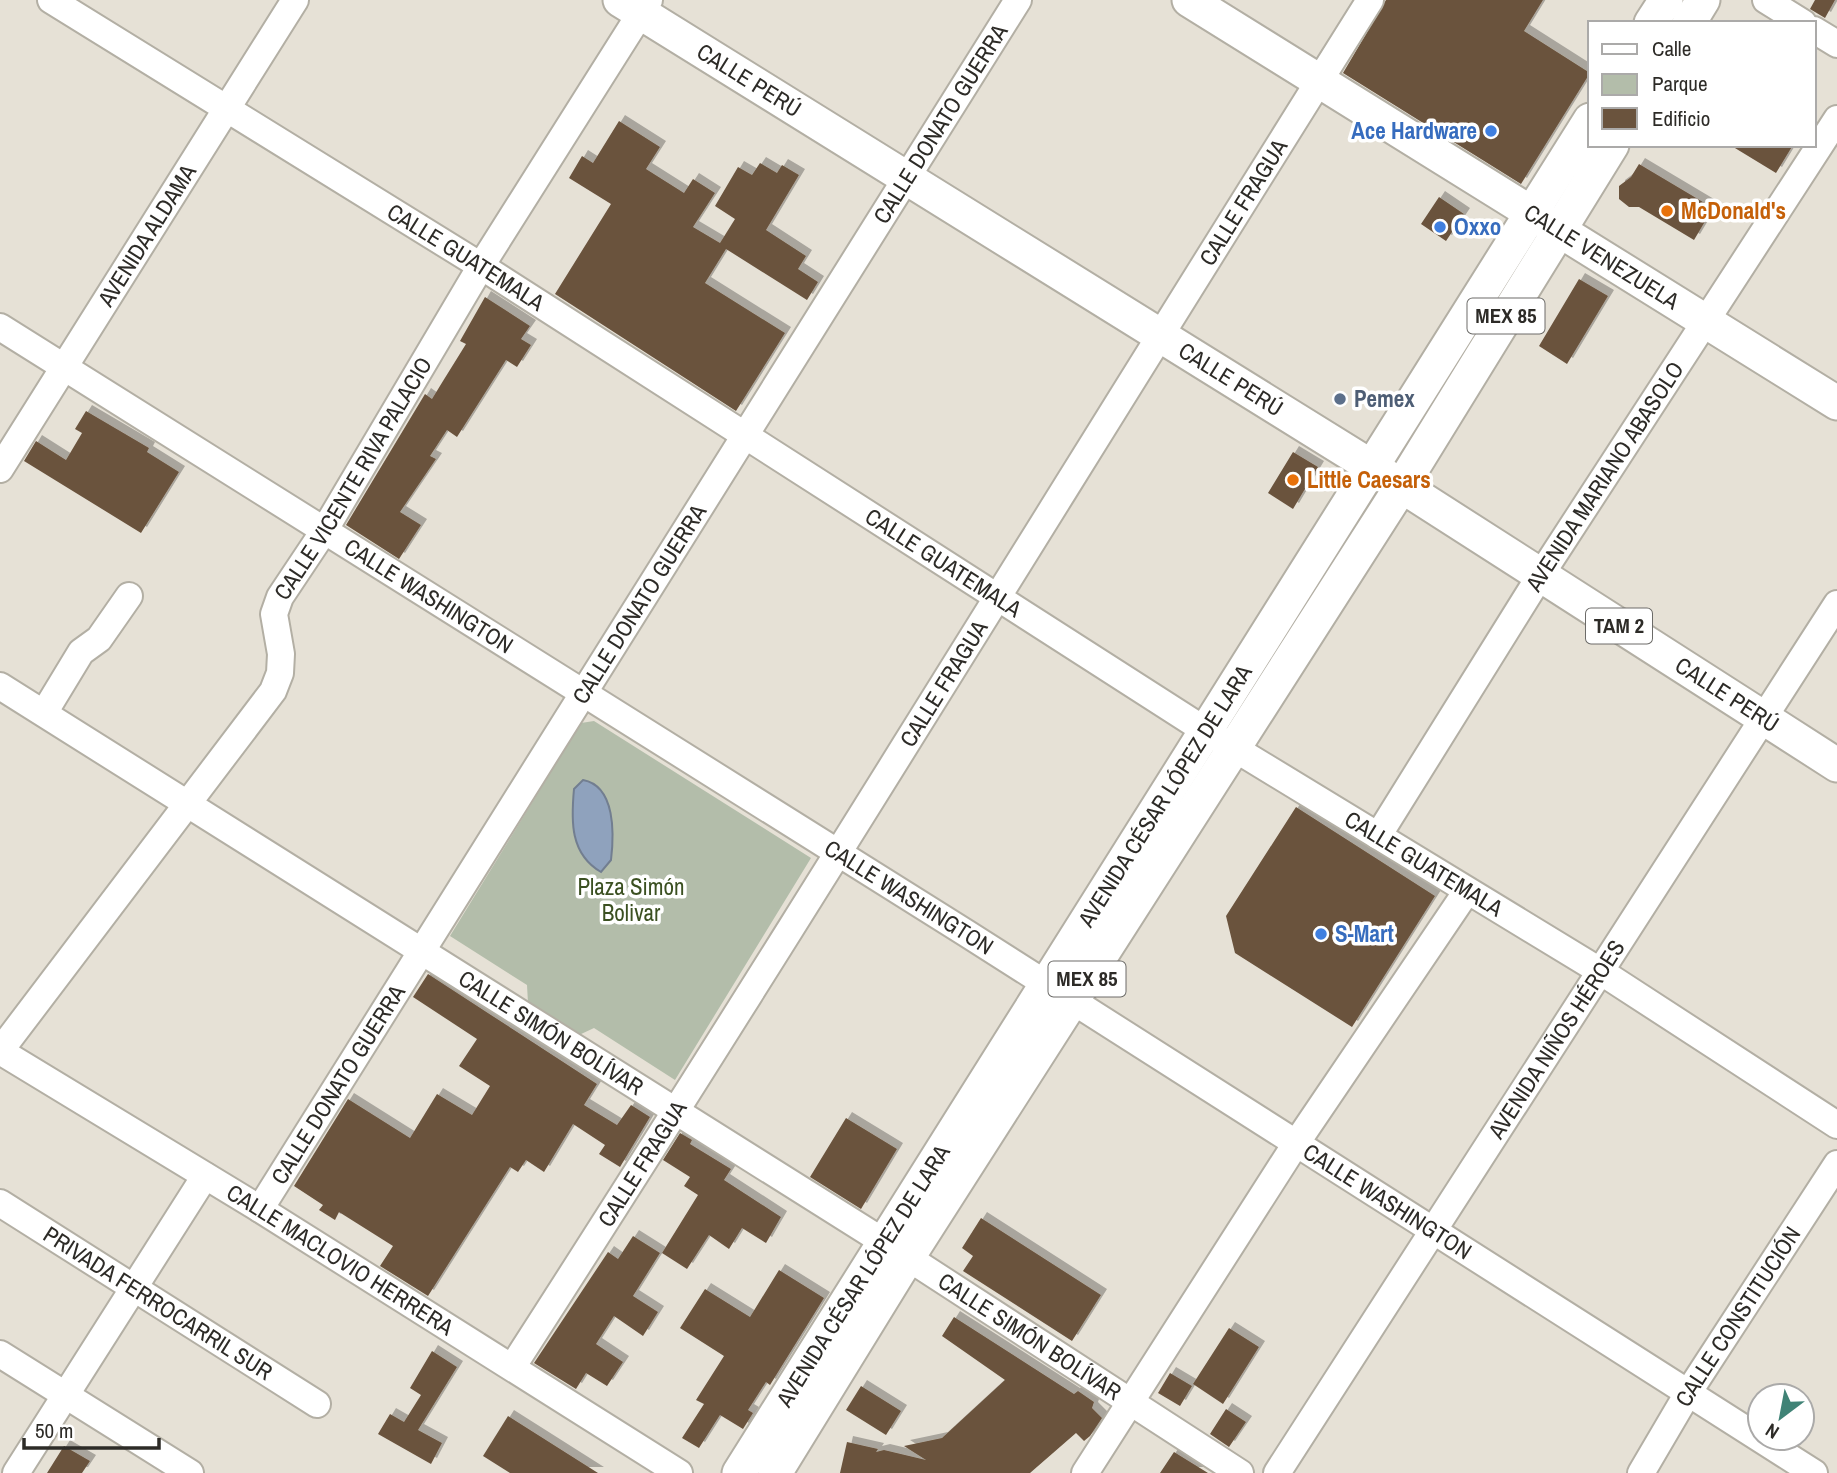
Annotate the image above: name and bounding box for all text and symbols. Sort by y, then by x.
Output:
street label: CALLE DONATO GUERRA [866,17,1014,229]
legend [1588,21,1816,147]
text: Calle [1652,34,1691,63]
street label: CALLE PERÚ [691,36,807,124]
text: Parque [1652,69,1708,98]
text: Edificio [1652,104,1710,133]
place label: Ace Hardware [1351,115,1477,146]
marker: Ace Hardware [1483,123,1499,139]
street label: CALLE FRAGUA [1192,132,1294,271]
street label: AVENIDA ALDAMA [90,158,203,313]
place label: McDonald's [1681,195,1786,226]
street label: CALLE GUATEMALA [382,196,551,318]
street label: CALLE VENEZUELA [1518,196,1686,316]
marker: McDonald's [1659,203,1675,219]
place label: Oxxo [1454,211,1501,242]
marker: Oxxo [1432,219,1448,235]
road number: MEX 85 [1468,298,1544,334]
street label: CALLE PERÚ [1173,335,1289,423]
street label: CALLE VICENTE RIVA PALACIO [266,351,439,606]
street label: AVENIDA MARIANO ABASOLO [1518,355,1690,598]
place label: Pemex [1354,383,1415,414]
marker: Pemex [1332,391,1348,407]
place label: Little Caesars [1307,464,1431,495]
marker: Little Caesars [1285,472,1301,488]
street label: CALLE DONATO GUERRA [565,498,713,710]
street label: CALLE GUATEMALA [860,501,1028,624]
street label: CALLE WASHINGTON [338,531,519,660]
road number: TAM 2 [1586,608,1652,644]
street label: CALLE FRAGUA [892,614,995,752]
street label: CALLE PERÚ [1670,649,1785,739]
street label: AVENIDA CÉSAR LÓPEZ DE LARA [1070,658,1259,933]
street label: CALLE GUATEMALA [1339,803,1509,924]
street label: CALLE WASHINGTON [819,832,1000,962]
park label: Plaza Simón Bolivar [578,871,684,928]
place label: S-Mart [1335,918,1394,949]
marker: S-Mart [1313,926,1329,942]
street label: AVENIDA NIÑOS HÉROES [1480,934,1632,1145]
street label: CALLE SIMÓN BOLÍVAR [453,962,650,1102]
road number: MEX 85 [1048,962,1126,996]
street label: CALLE DONATO GUERRA [263,978,412,1190]
street label: CALLE FRAGUA [590,1094,694,1232]
street label: CALLE WASHINGTON [1298,1136,1478,1266]
street label: AVENIDA CÉSAR LÓPEZ DE LARA [768,1138,957,1413]
street label: CALLE MACLOVIO HERRERA [221,1176,460,1342]
street label: PRIVADA FERROCARRIL SUR [38,1219,279,1387]
street label: CALLE CONSTITUCIÓN [1668,1220,1807,1412]
street label: CALLE SIMÓN BOLÍVAR [932,1265,1128,1407]
north arrow [1746,1382,1816,1452]
scale bar [24,1406,159,1450]
text: 50 m [35,1416,73,1445]
text: N [1760,1417,1784,1445]

